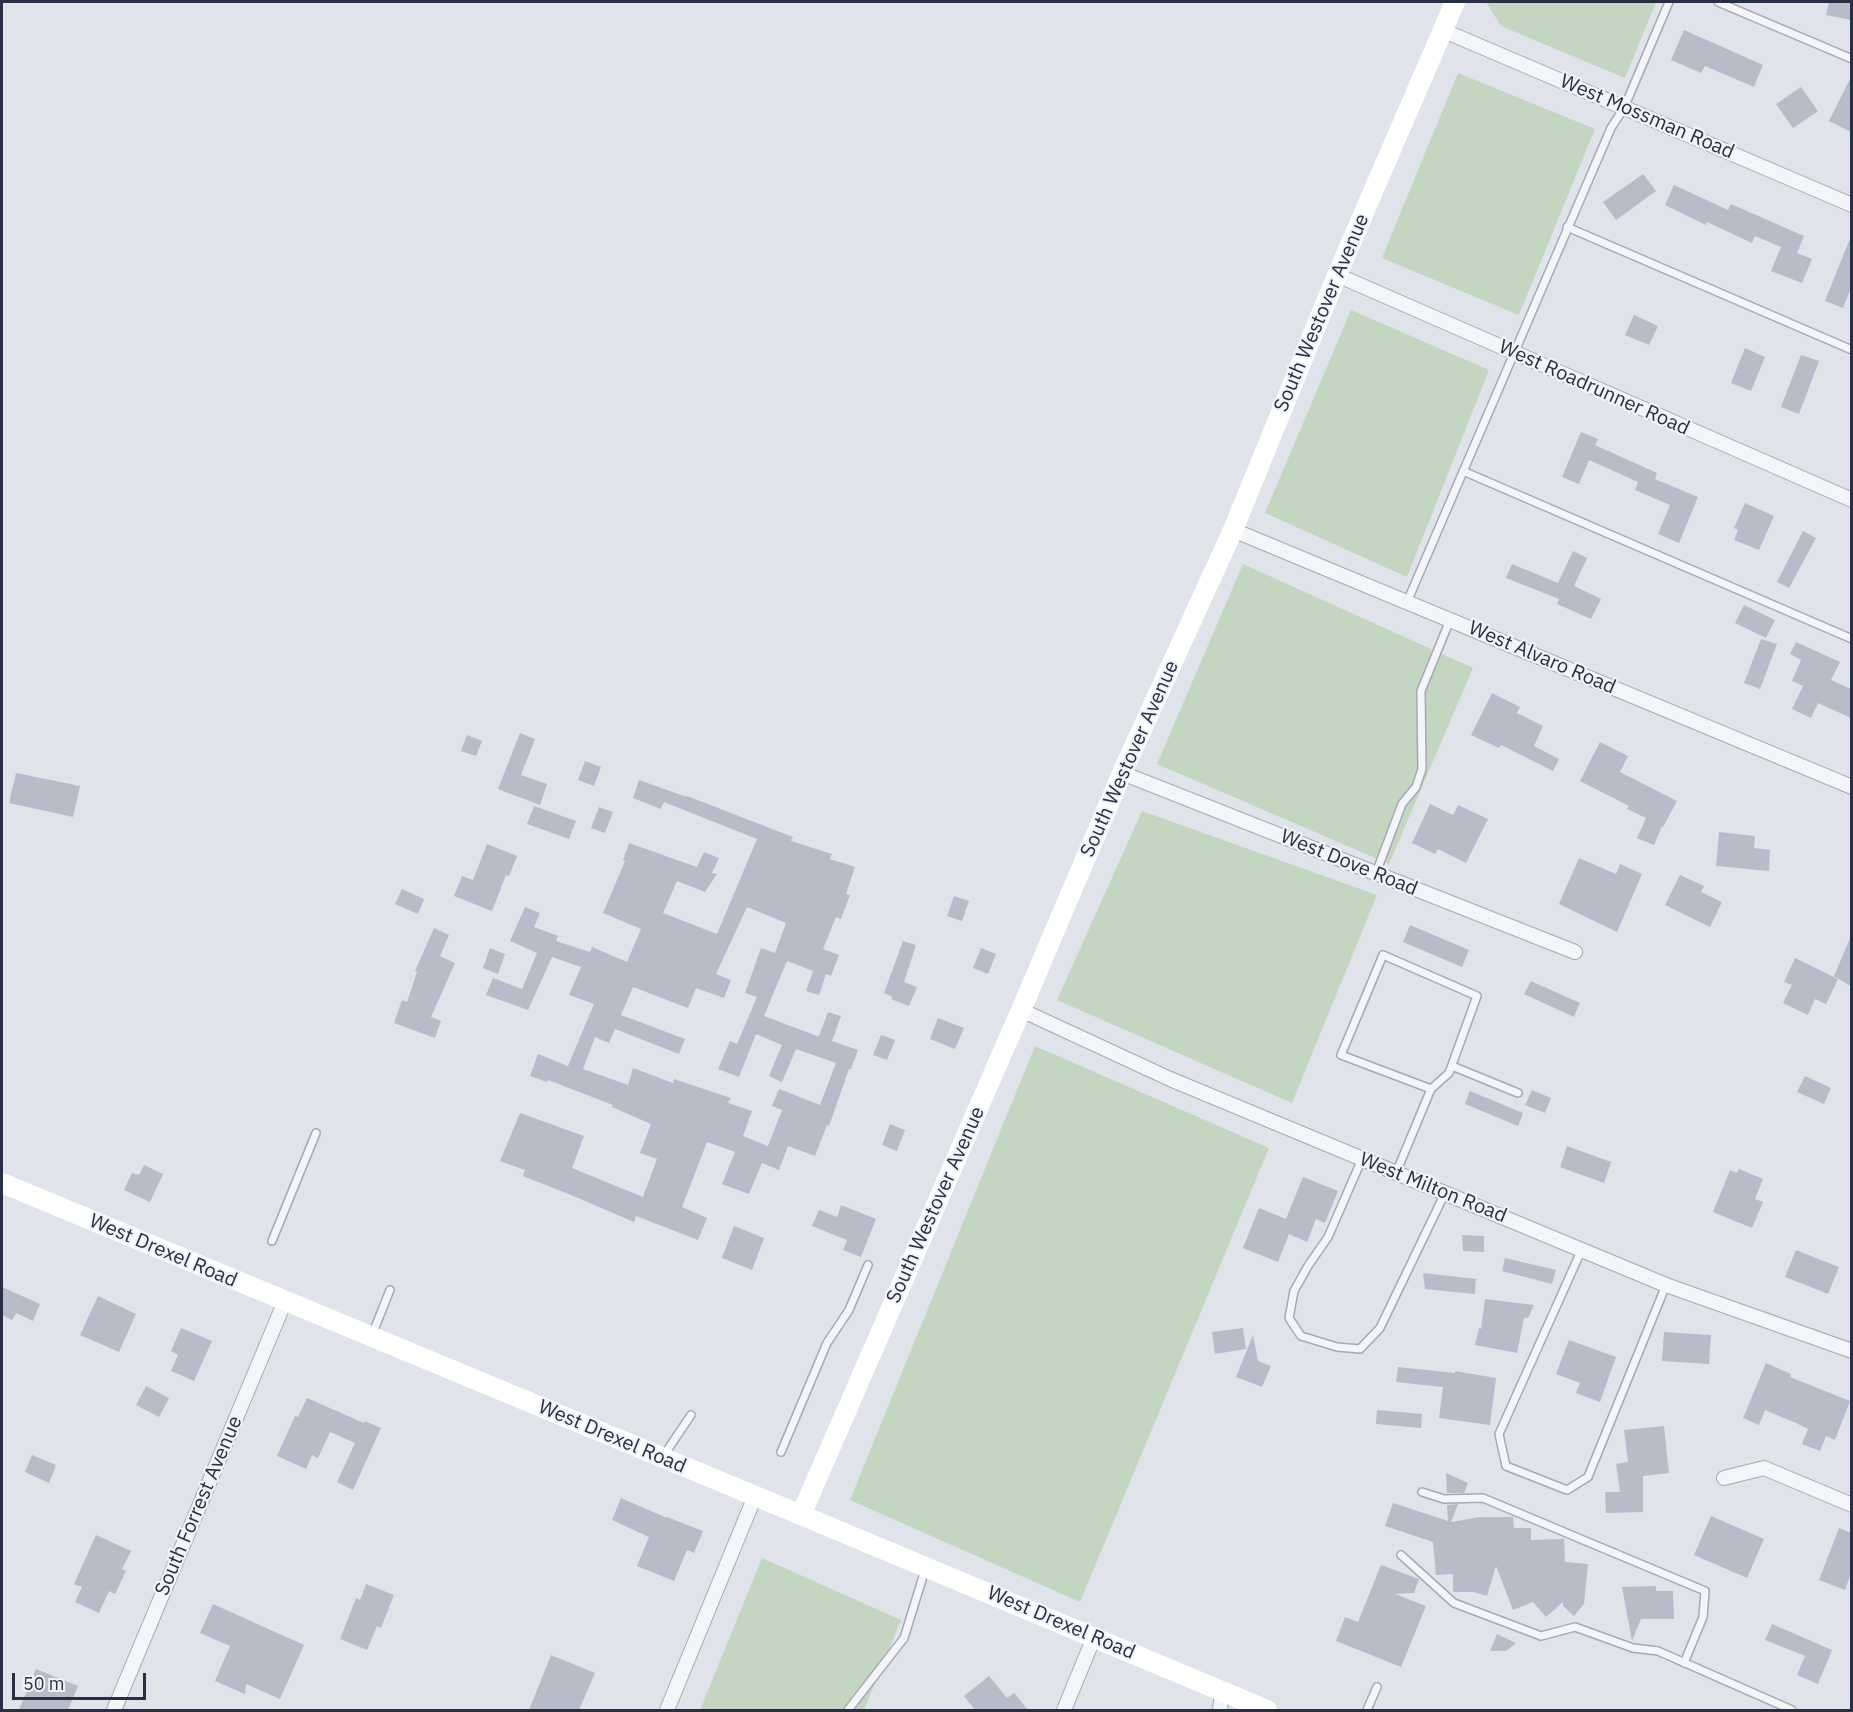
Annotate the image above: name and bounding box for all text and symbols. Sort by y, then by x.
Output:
street label: West Mossman Road [1556,69,1738,165]
street label: South Westover Avenue [1269,210,1375,416]
street label: West Roadrunner Road [1495,335,1693,441]
street label: West Alvaro Road [1465,616,1619,700]
street label: South Westover Avenue [1076,657,1184,861]
street label: West Dove Road [1277,825,1421,901]
street label: South Westover Avenue [882,1103,990,1307]
street label: West Milton Road [1356,1148,1510,1228]
street label: West Drexel Road [85,1209,241,1293]
street label: West Drexel Road [534,1395,690,1479]
street label: South Forrest Avenue [150,1413,248,1599]
street label: West Drexel Road [983,1581,1139,1665]
scale bar [15,1661,148,1699]
text: 50 m [23,1672,65,1695]

